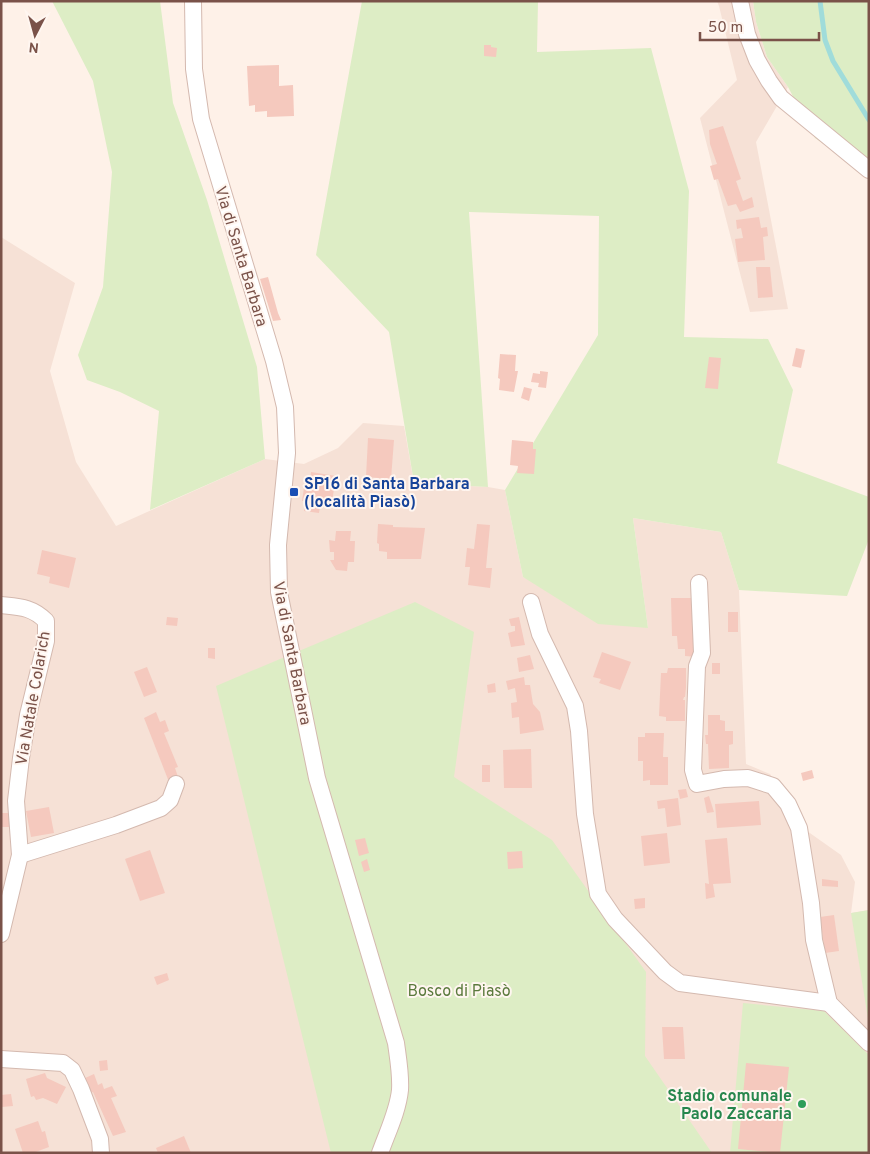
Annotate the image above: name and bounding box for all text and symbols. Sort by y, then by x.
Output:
north arrow [10,10,60,60]
scale bar [700,10,819,42]
text: 50 m [708,19,743,38]
text: N [28,37,40,55]
street label: Via di Santa Barbara [209,184,271,329]
place label: SP16 di Santa Barbara (località Piasò) [304,475,470,513]
marker: SP16 di Santa Barbara (località Piasò) [288,486,300,498]
street label: Via di Santa Barbara [267,580,315,727]
street label: Via Natale Colarich [12,630,56,767]
park label: Bosco di Piasò [407,982,511,1002]
place label: Stadio comunale Paolo Zaccaria [667,1087,792,1125]
marker: Stadio comunale Paolo Zaccaria [796,1098,808,1110]

